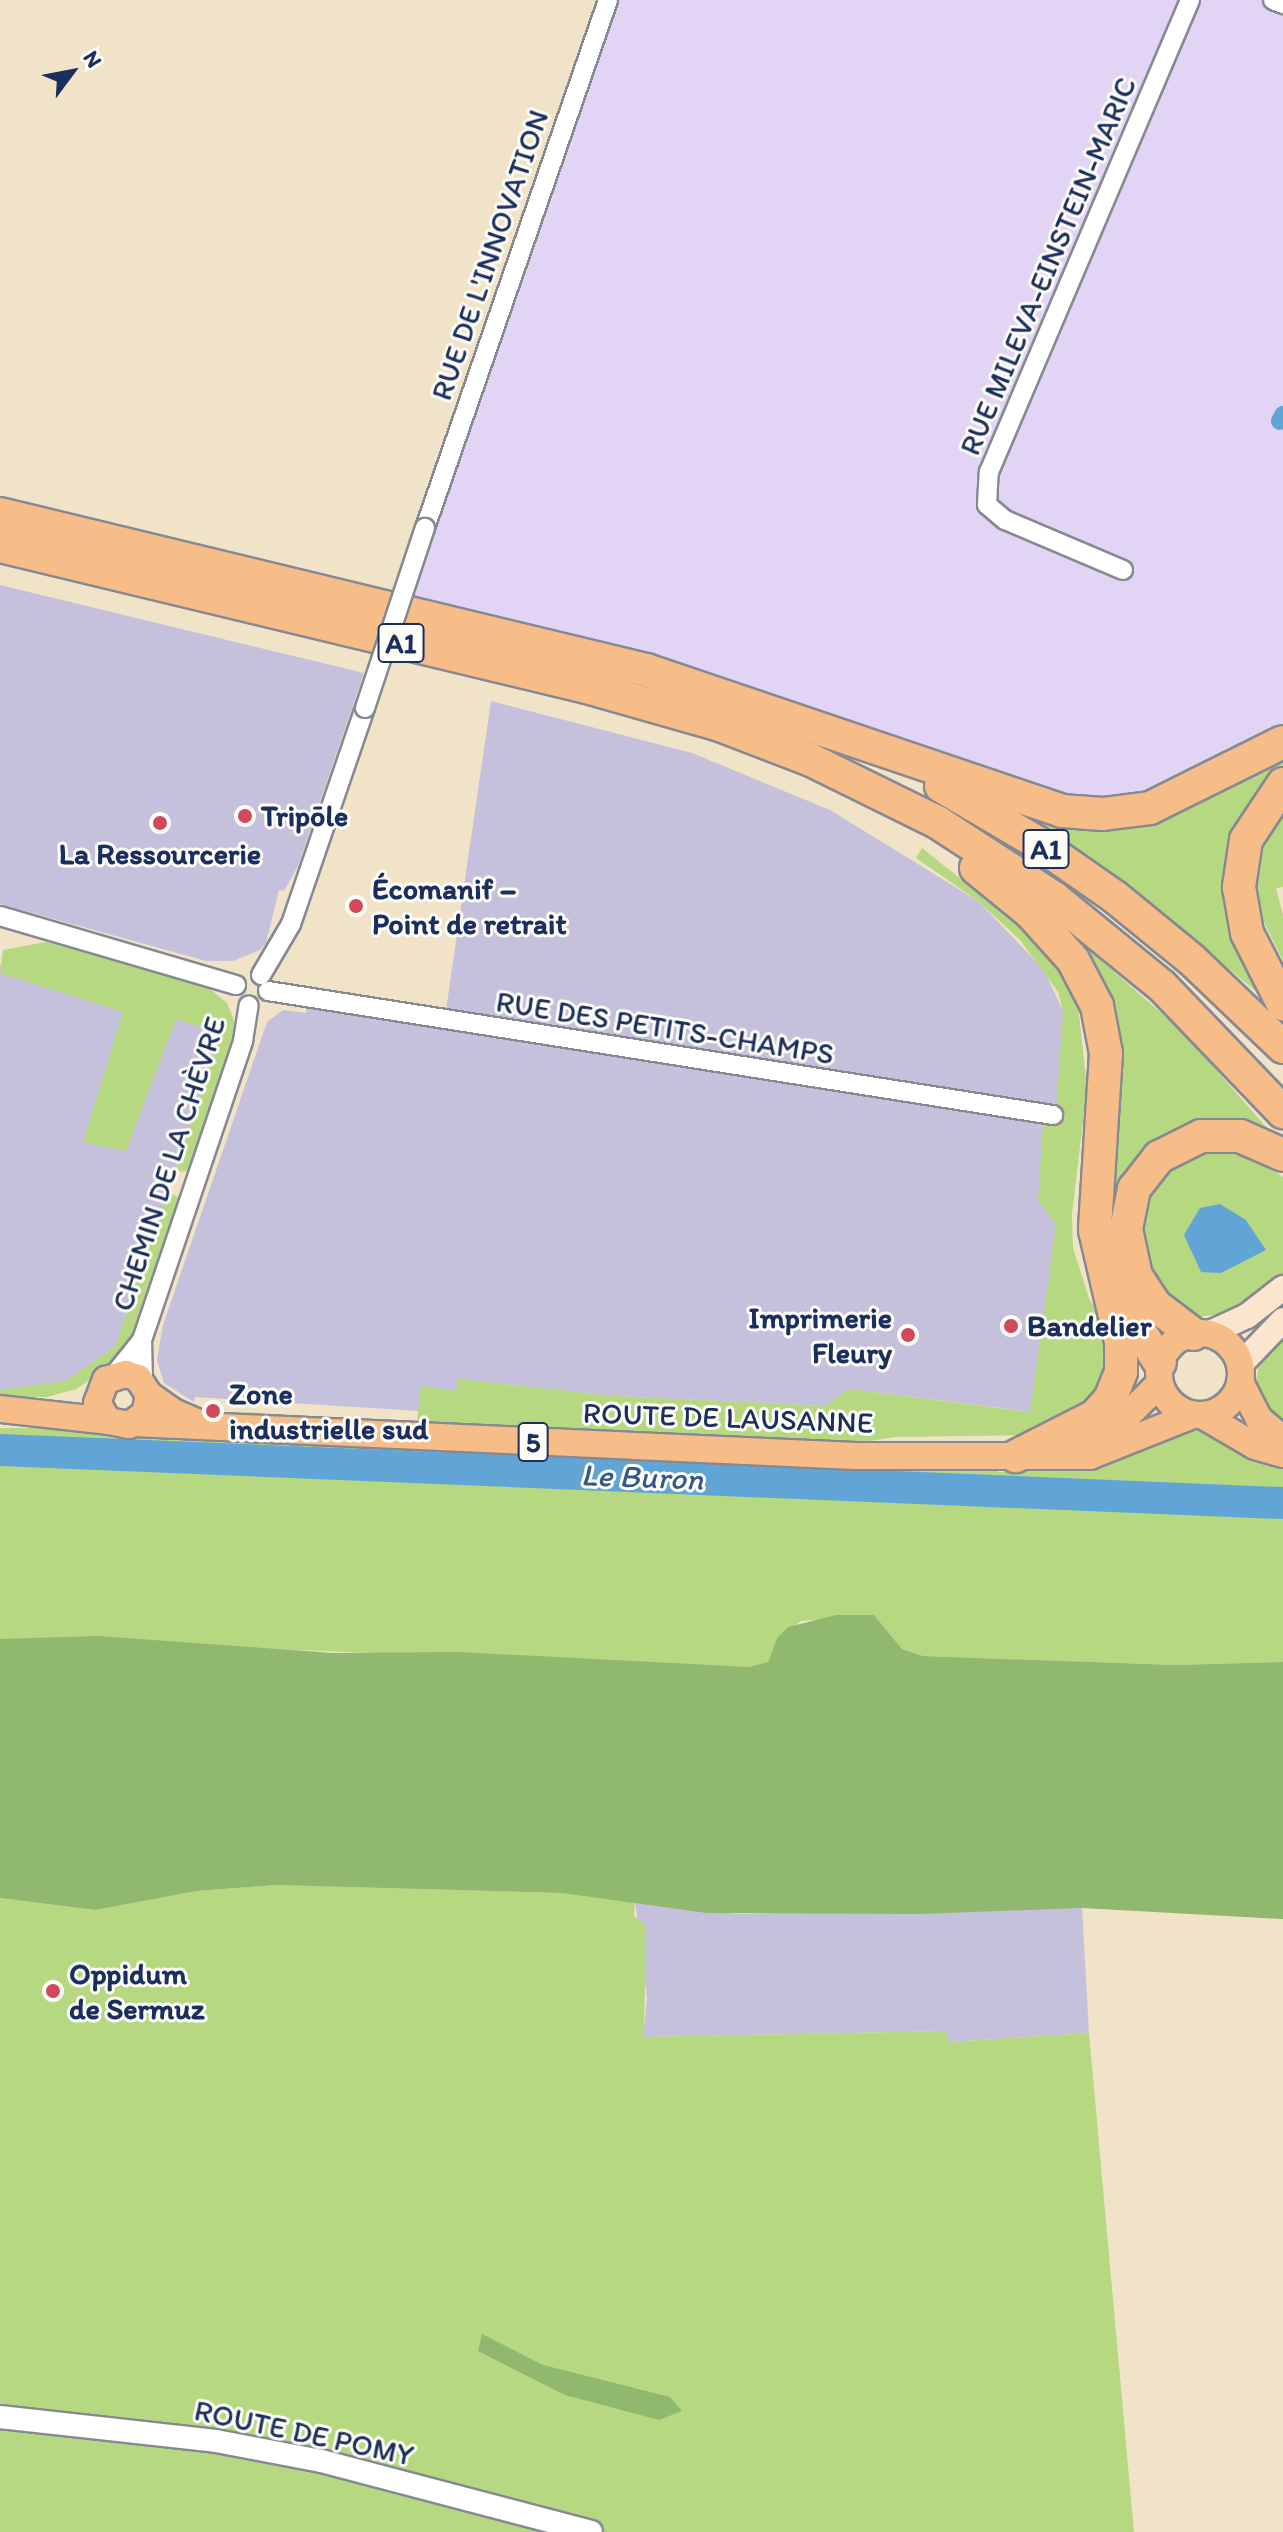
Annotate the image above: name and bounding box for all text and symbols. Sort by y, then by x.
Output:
north arrow [32,32,112,112]
text: N [77,46,108,72]
street label: RUE MILEVA-EINSTEIN-MARIC [952,71,1144,461]
street label: RUE DE L'INNOVATION [423,105,557,405]
road number: A1 [377,619,425,667]
place label: Tripōle [261,798,348,834]
marker: Tripōle [236,807,254,825]
marker: La Ressourcerie [151,814,169,832]
road number: A1 [1022,825,1070,873]
place label: La Ressourcerie [59,836,261,872]
place label: Écomanif – Point de retrait [372,871,567,942]
marker: Écomanif – Point de retrait [347,897,365,915]
street label: RUE DES PETITS-CHAMPS [493,983,837,1073]
street label: CHEMIN DE LA CHÈVRE [104,1012,234,1316]
place label: Imprimerie Fleury [748,1300,892,1370]
place label: Bandelier [1027,1308,1152,1344]
marker: Bandelier [1002,1317,1020,1335]
marker: Imprimerie Fleury [899,1326,917,1344]
place label: Zone industrielle sud [229,1376,428,1446]
street label: ROUTE DE LAUSANNE [582,1395,874,1441]
marker: Zone industrielle sud [204,1402,222,1420]
road number: 5 [517,1418,549,1466]
water label: Le Buron [580,1456,704,1498]
place label: Oppidum de Sermuz [69,1956,204,2026]
marker: Oppidum de Sermuz [44,1982,62,2000]
street label: ROUTE DE POMY [191,2392,417,2474]

